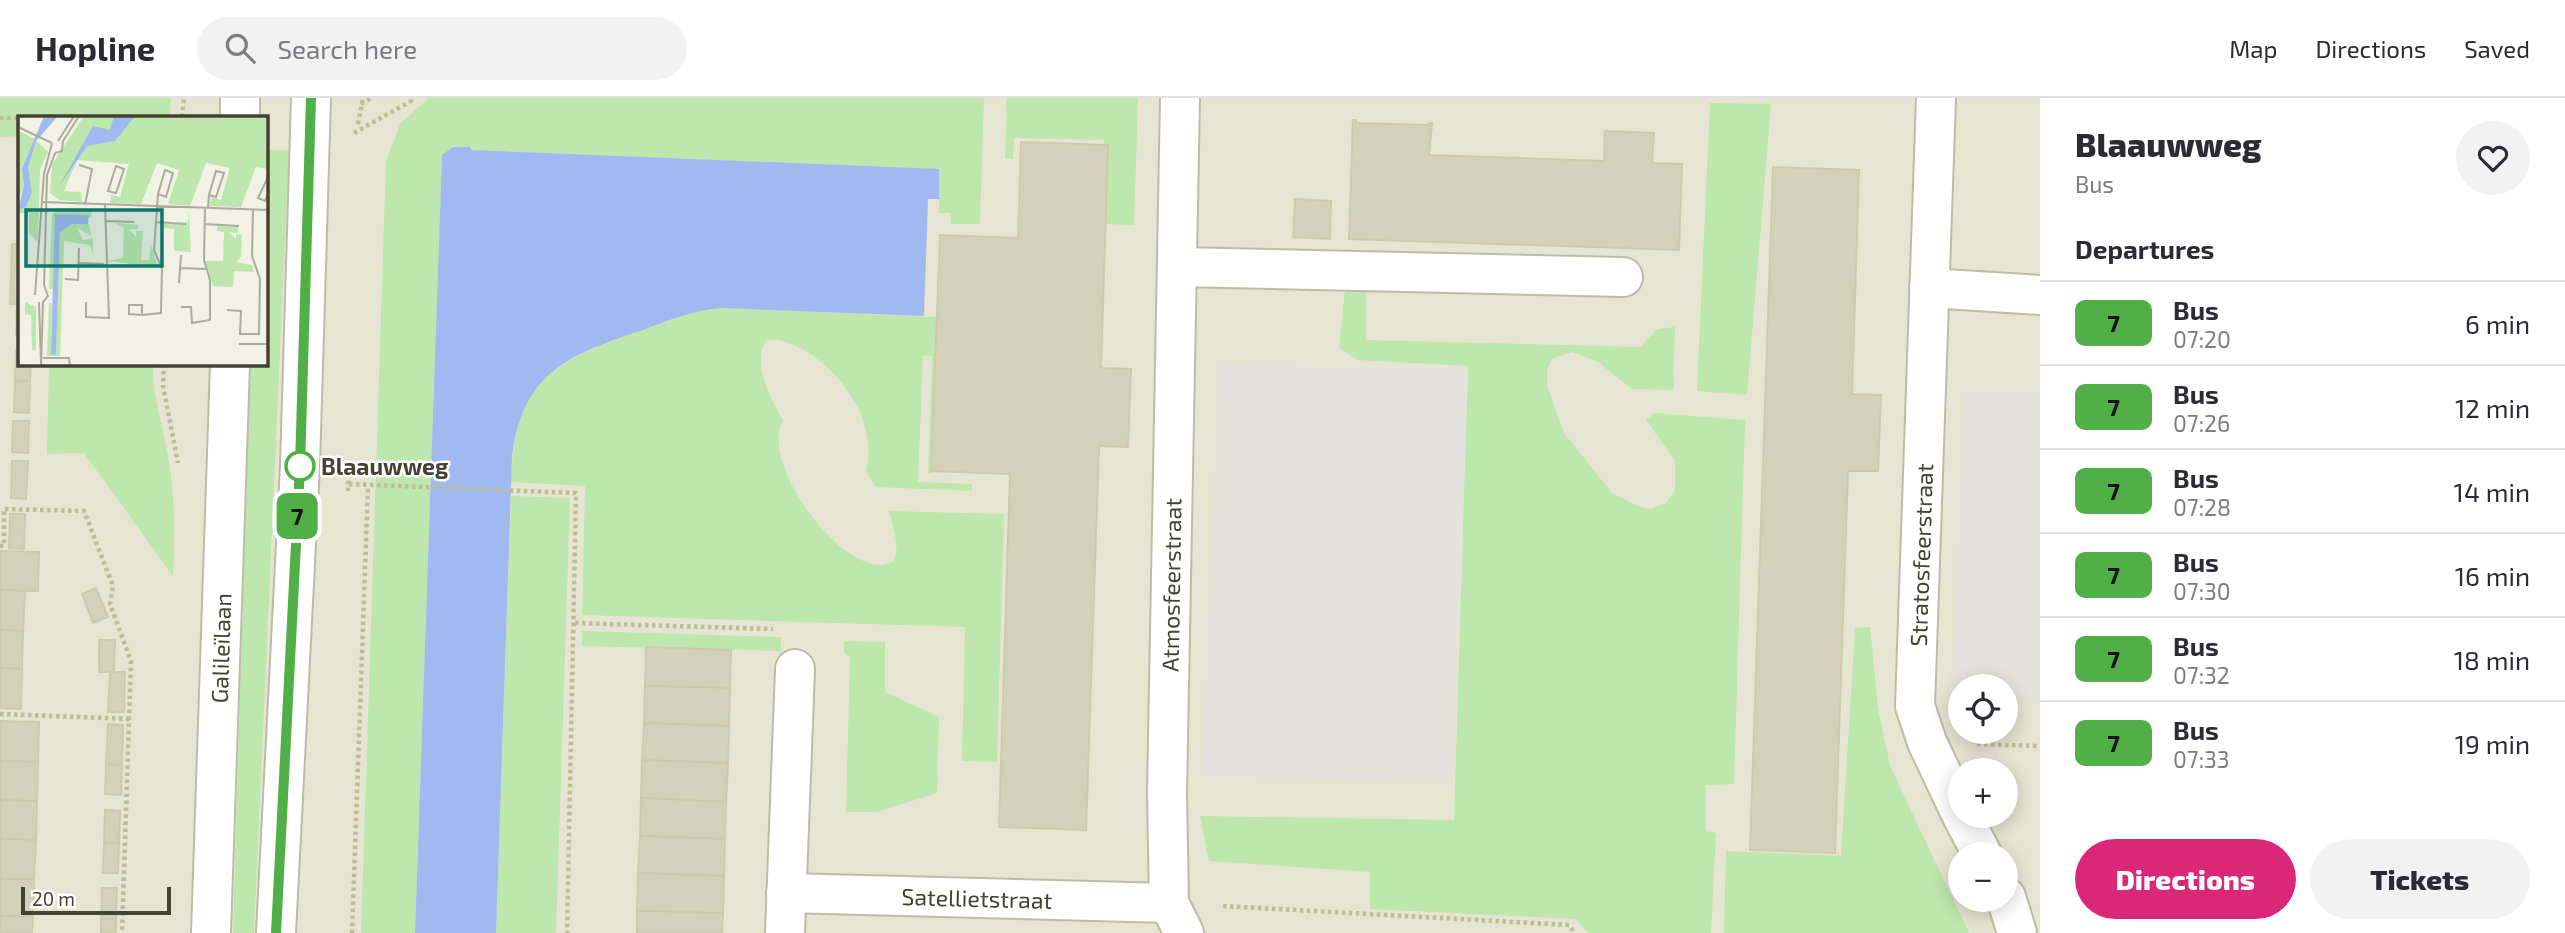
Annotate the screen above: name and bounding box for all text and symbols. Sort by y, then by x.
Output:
search box [197,17,687,80]
text: Hopline [35,28,155,68]
icon: search [221,29,259,67]
text: Search here [277,33,417,64]
text: Map [2229,34,2277,63]
text: Directions [2315,34,2426,63]
text: Saved [2464,34,2530,63]
inset map [18,116,268,366]
button: heart [2456,121,2530,195]
text: Blaauwweg [2075,124,2262,164]
text: Bus [2075,170,2114,198]
text: Departures [2075,233,2214,264]
text: Bus [2173,294,2219,325]
text: 7 [2107,308,2120,337]
text: 6 min [2465,308,2530,339]
text: 07:20 [2173,325,2231,353]
text: Bus [2173,378,2219,409]
text: 7 [2107,392,2120,421]
text: 12 min [2455,392,2530,423]
text: 07:26 [2173,409,2230,437]
marker: Blaauwweg [285,451,315,481]
place label: Blaauwweg [321,452,449,480]
text: Bus [2173,462,2219,493]
street label: Stratosfeerstraat [1904,463,1938,647]
text: 7 [2107,476,2120,505]
text: 14 min [2454,476,2530,507]
line badge: 7 [274,493,320,539]
text: 07:28 [2173,493,2231,521]
street label: Atmosfeerstraat [1155,498,1187,672]
text: 7 [291,501,303,530]
text: Bus [2173,546,2219,577]
text: 7 [2107,560,2120,589]
text: 16 min [2455,560,2530,591]
text: 07:30 [2173,577,2231,605]
street label: Galileïlaan [205,593,236,704]
text: Bus [2173,630,2219,661]
text: 7 [2107,644,2120,673]
text: 18 min [2454,644,2530,675]
text: 07:32 [2173,661,2230,689]
map controls [1948,674,2018,912]
button: locate [1948,674,2018,744]
text: Bus [2173,714,2219,745]
text: 7 [2107,728,2120,757]
text: 19 min [2455,728,2530,759]
text: 07:33 [2173,745,2230,773]
button: + [1948,758,2018,828]
button: Directions [2075,839,2296,919]
button: Tickets [2310,839,2530,919]
button: − [1948,842,2018,912]
street label: Satellietstraat [901,882,1053,914]
scale bar [21,884,172,916]
text: 20 m [32,887,75,910]

